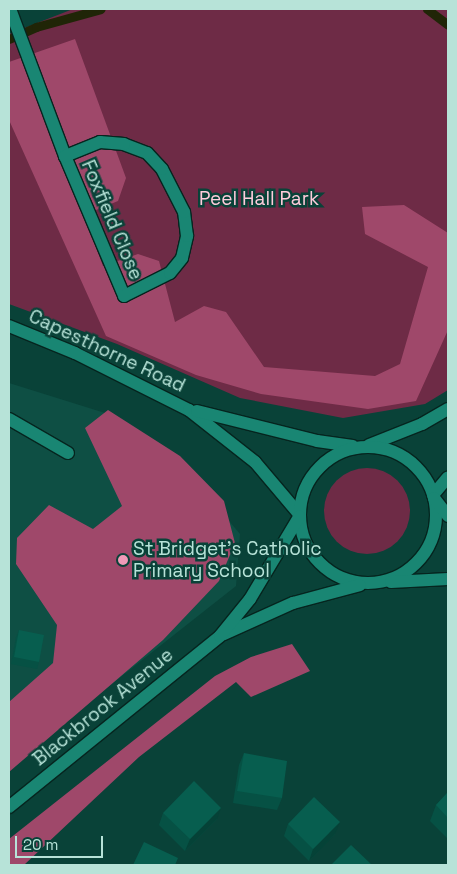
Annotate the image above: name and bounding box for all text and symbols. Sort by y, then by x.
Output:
street label: Foxfield Close [76,157,148,283]
park label: Peel Hall Park [199,188,319,210]
street label: Capesthorne Road [25,305,189,397]
place label: St Bridget's Catholic Primary School [133,538,322,582]
marker: St Bridget's Catholic Primary School [117,554,129,566]
street label: Blackbrook Avenue [28,643,178,771]
scale bar [18,826,105,858]
text: 20 m [23,835,58,854]

